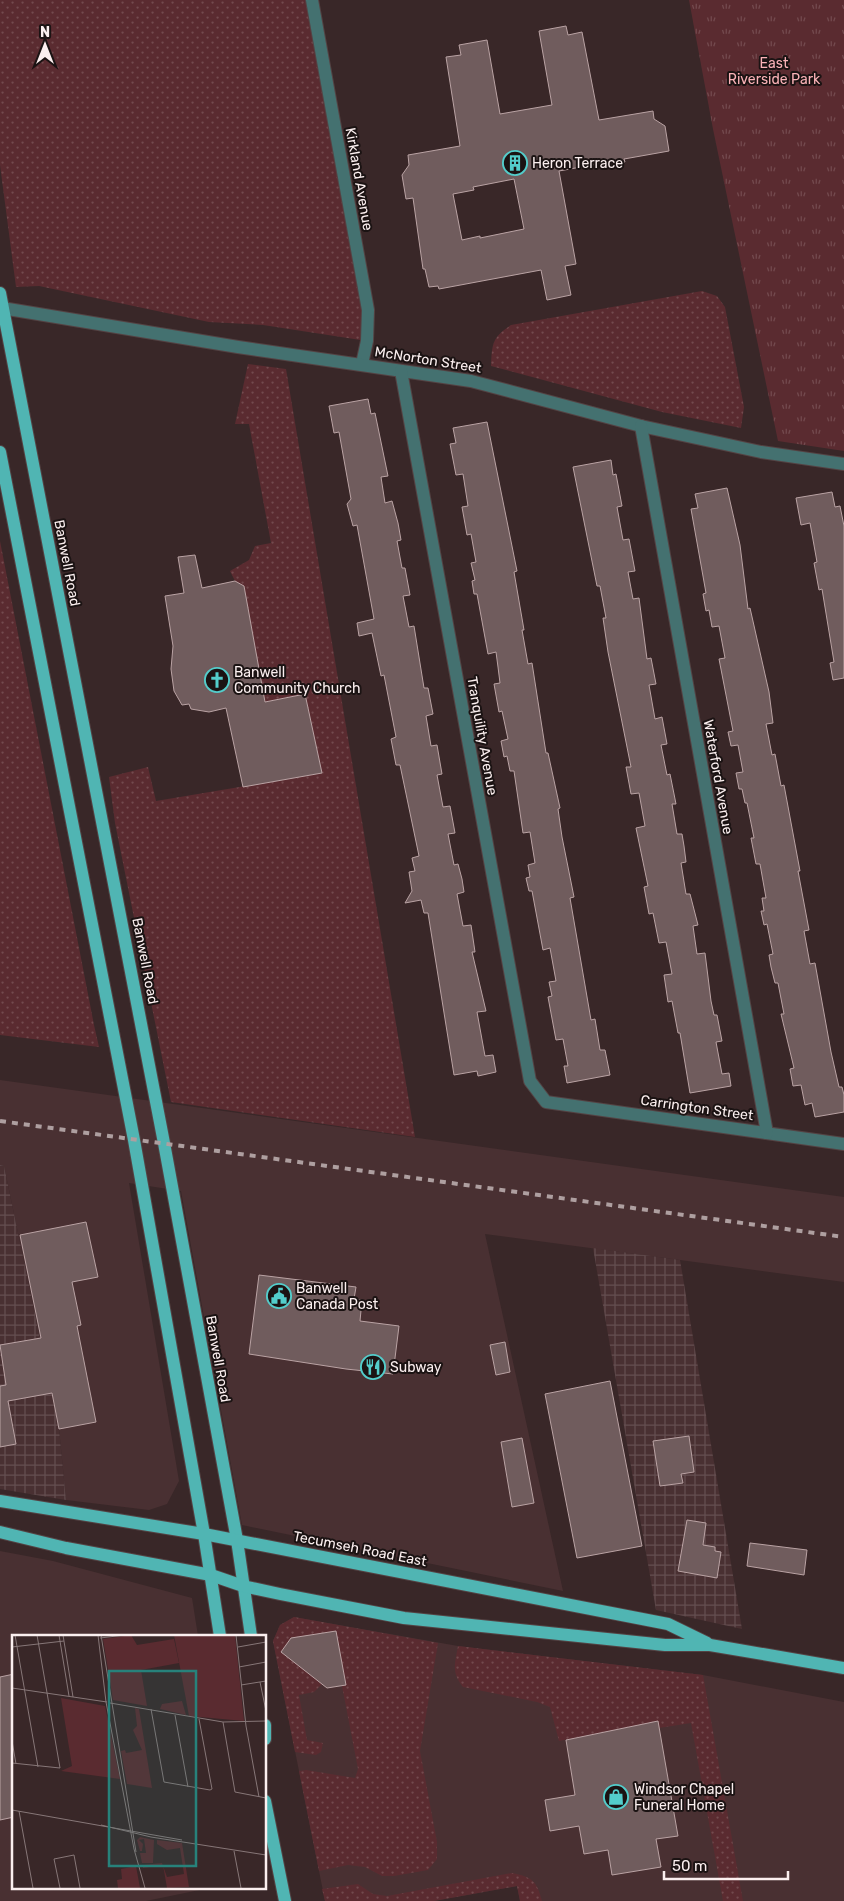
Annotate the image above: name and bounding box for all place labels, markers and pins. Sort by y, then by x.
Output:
building icon: Heron Terrace [502,150,528,176]
place label: Heron Terrace [532,155,623,172]
place label: Banwell Community Church [234,664,361,697]
church icon: Banwell Community Church [204,667,230,693]
place label: Banwell Canada Post [296,1280,379,1313]
public building icon: Banwell Canada Post [266,1283,292,1309]
restaurant icon: Subway [360,1354,386,1380]
place label: Subway [390,1359,442,1376]
place label: Windsor Chapel Funeral Home [634,1781,734,1814]
shop icon: Windsor Chapel Funeral Home [603,1784,629,1810]

